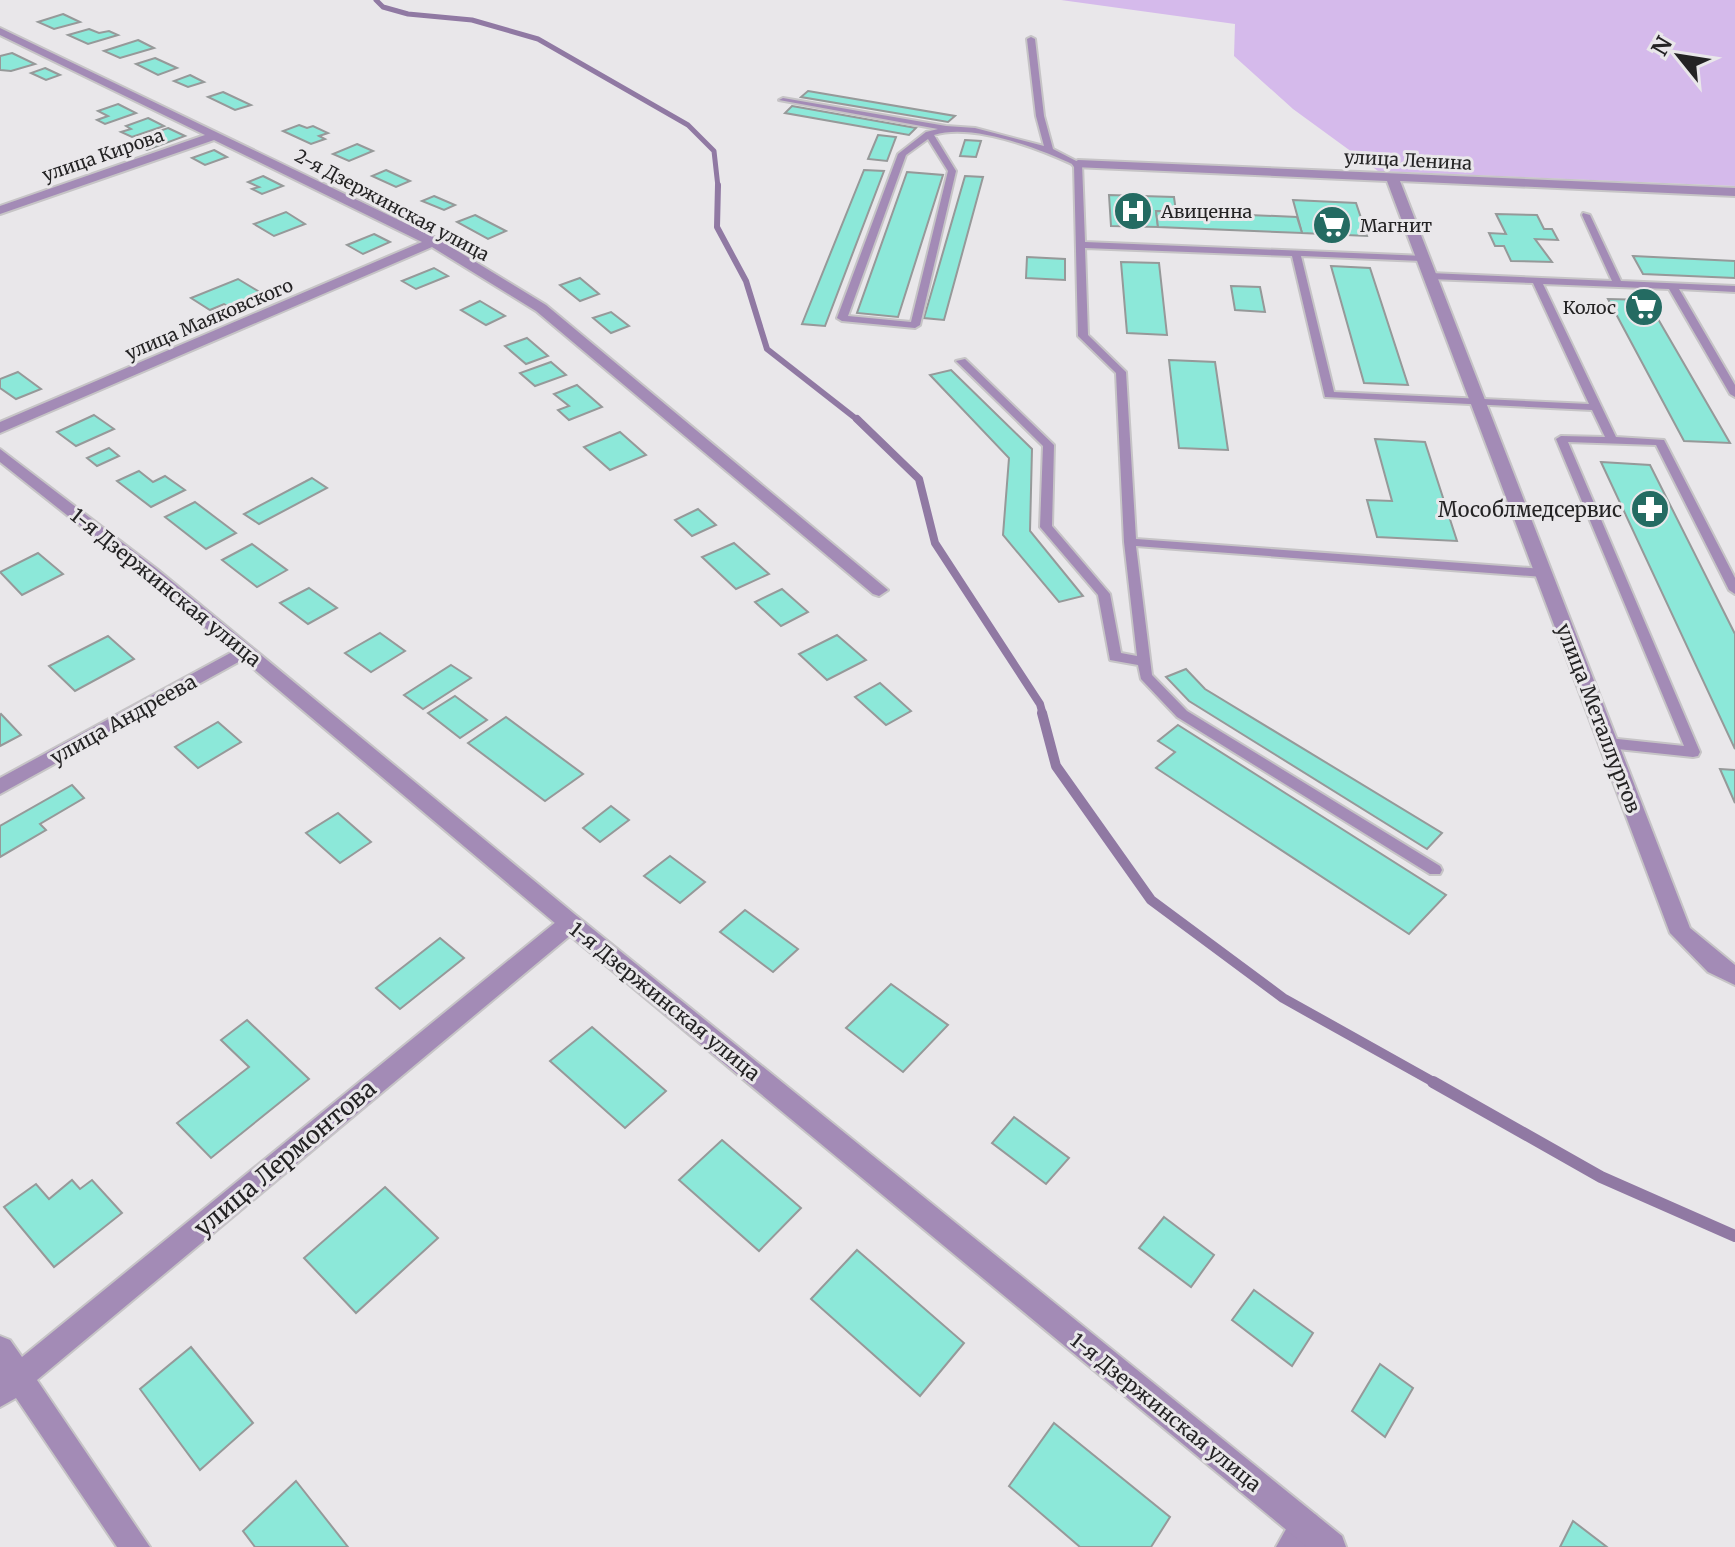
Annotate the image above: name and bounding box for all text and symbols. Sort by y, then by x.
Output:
north arrow [1639,16,1719,96]
text: N [1645,31,1678,61]
street label: улица Кирова [39,123,167,187]
street label: 2-я Дзержинская улица [291,144,493,266]
street label: улица Ленина [1343,145,1473,175]
hospital icon: Авиценна [1112,190,1154,232]
place label: Авиценна [1160,200,1253,223]
supermarket icon: Магнит [1311,204,1353,246]
place label: Магнит [1360,214,1432,237]
street label: улица Маяковского [122,273,296,365]
supermarket icon: Колос [1623,286,1665,328]
place label: Колос [1563,296,1616,319]
pharmacy icon: Мособлмедсервис [1629,488,1671,530]
place label: Мособлмедсервис [1438,497,1622,522]
street label: 1-я Дзержинская улица [66,502,267,672]
street label: улица Металлургов [1551,620,1647,816]
street label: улица Андреева [46,668,201,770]
street label: 1-я Дзержинская улица [565,916,766,1086]
street label: улица Лермонтова [188,1073,382,1243]
street label: 1-я Дзержинская улица [1066,1327,1267,1497]

